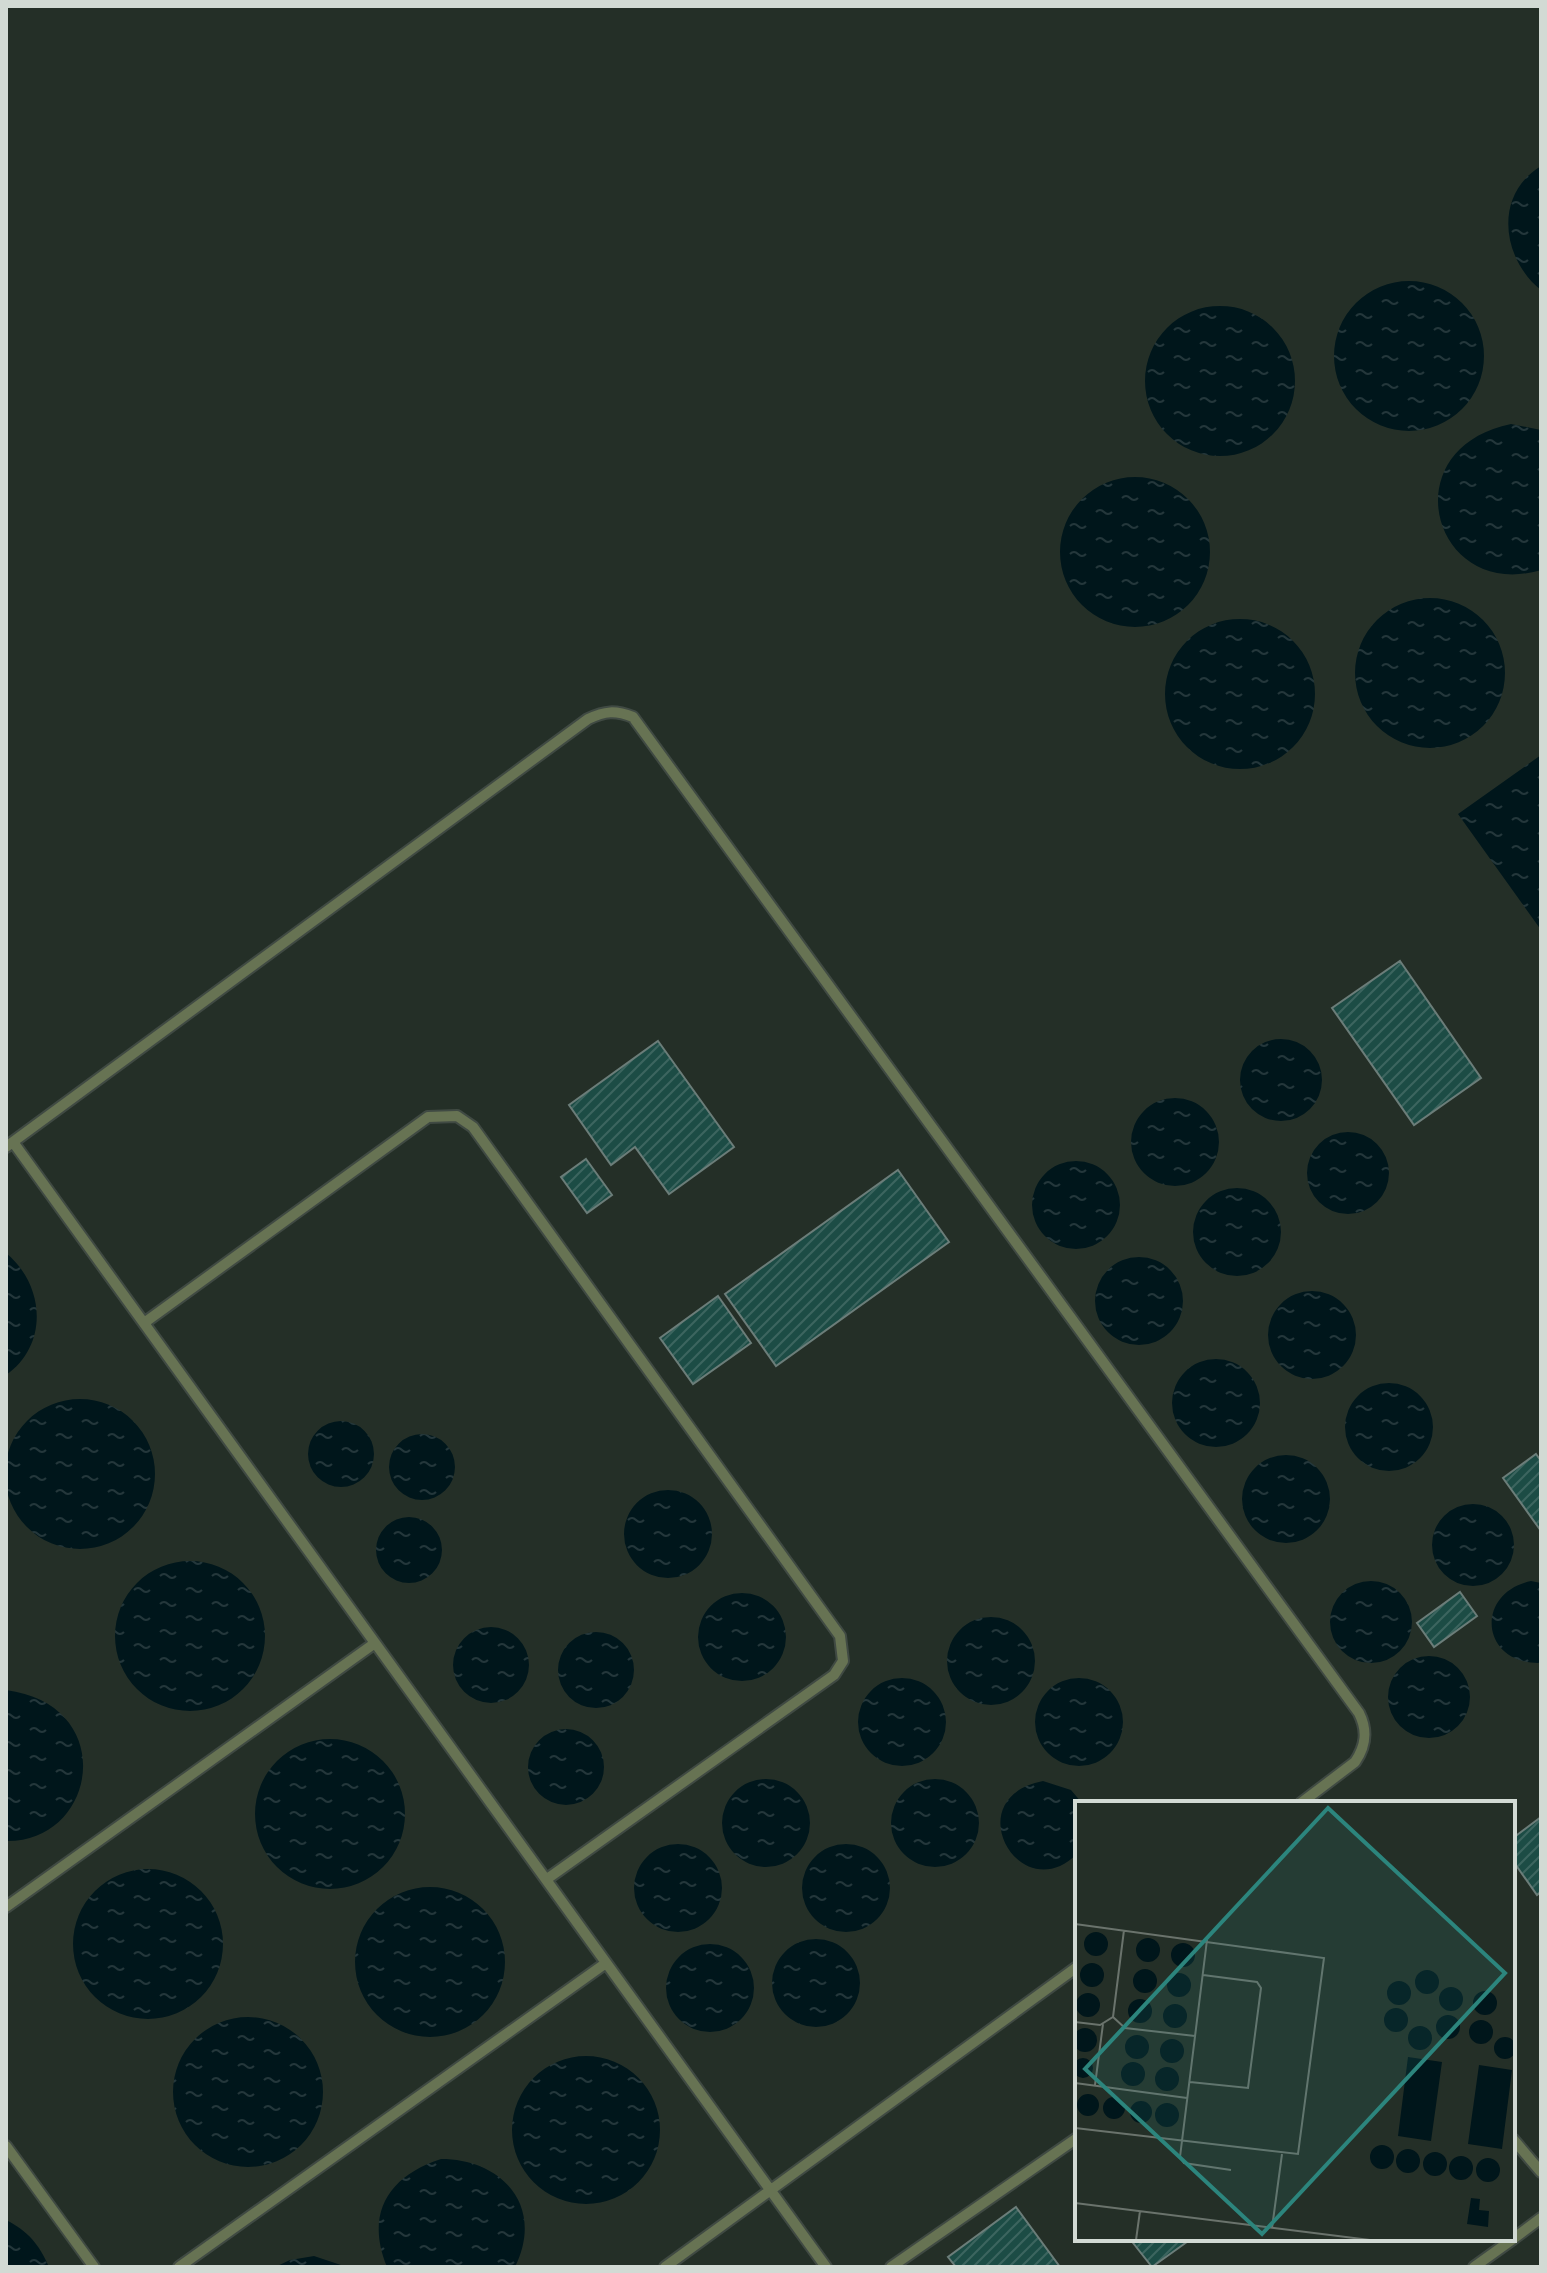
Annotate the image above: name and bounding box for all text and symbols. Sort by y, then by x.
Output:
inset map [1075,1801,1515,2241]

